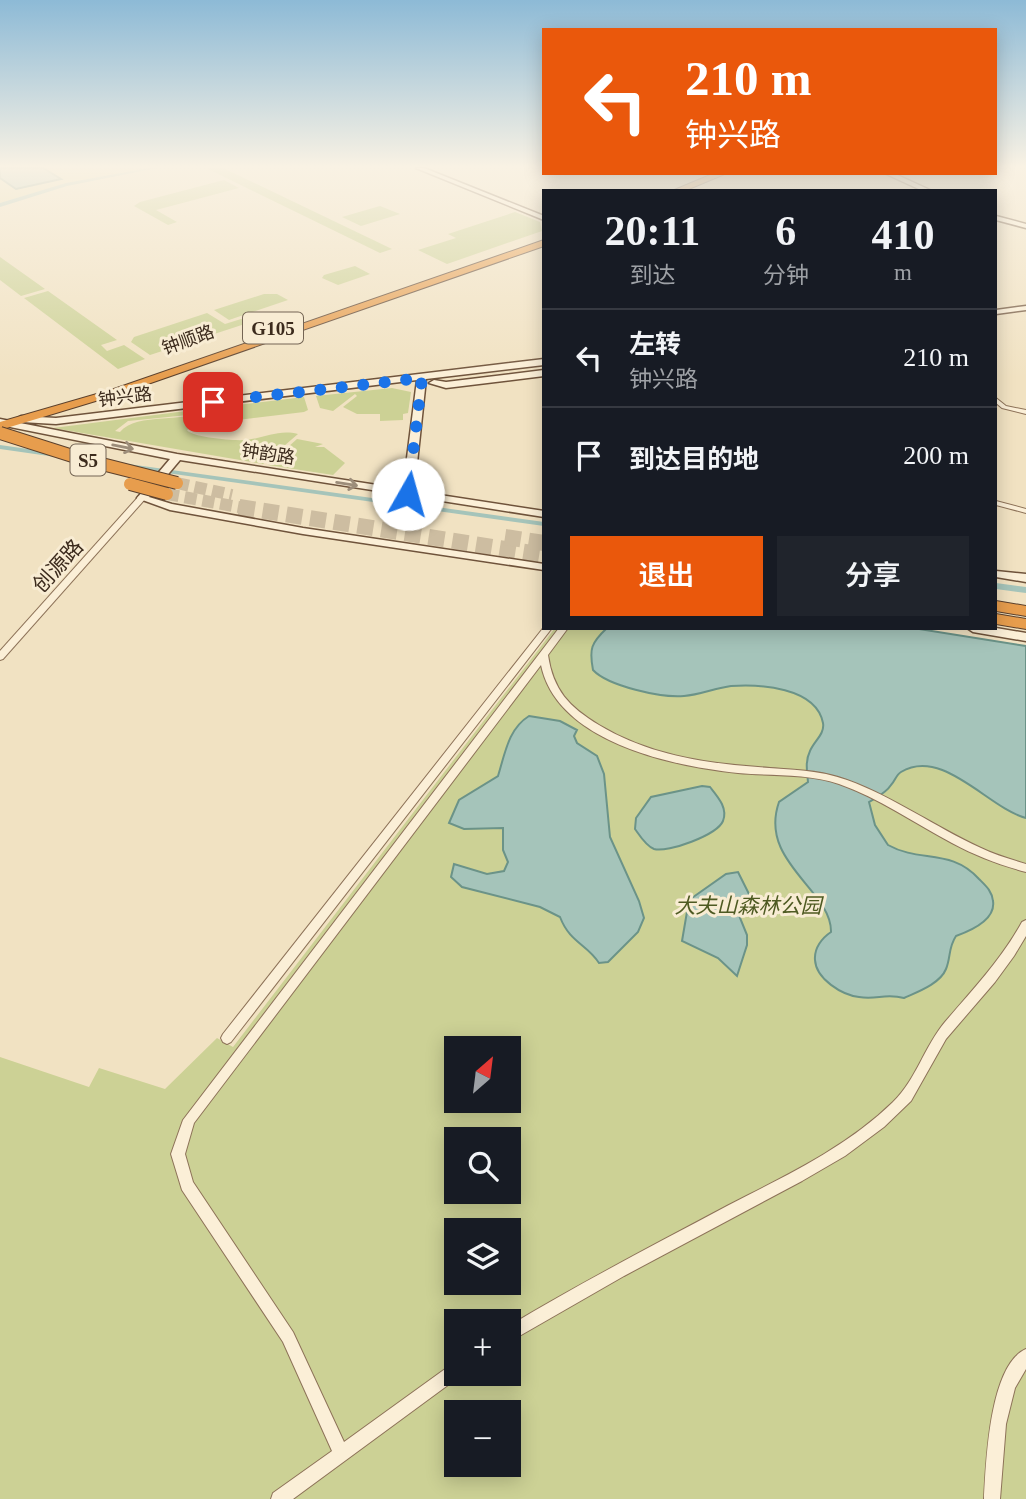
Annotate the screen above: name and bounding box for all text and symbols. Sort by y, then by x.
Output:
text: 210 m [685,51,812,106]
icon: left [570,56,661,147]
text: 钟兴路 [685,117,781,153]
text: 20:11 [605,208,700,254]
text: 6 [775,208,796,254]
text: 410 [871,212,934,258]
text: m [894,260,912,285]
text: 到达 [629,263,675,288]
text: 分钟 [763,263,809,288]
road number: G105 [243,312,303,344]
street label: 钟顺路 [159,321,217,359]
text: 左转 [629,330,681,359]
icon: left [570,339,608,377]
text: 210 m [903,343,969,372]
text: 钟兴路 [629,367,698,392]
pin [183,372,243,432]
icon: arrive [194,383,232,421]
street label: 钟兴路 [97,384,153,410]
icon: arrive [570,437,608,475]
street label: 钟韵路 [240,440,296,468]
one-way arrow [111,441,134,454]
text: 200 m [903,441,969,470]
road number: S5 [70,444,106,475]
text: 到达目的地 [629,445,759,474]
position arrow [371,457,445,531]
one-way arrow [335,478,358,491]
street label: 创源路 [28,535,88,597]
button: 退出 [570,536,763,616]
button: 分享 [777,536,969,616]
park label: 大夫山森林公园 [675,894,824,918]
north arrow [444,1036,522,1113]
map controls [444,1036,521,1477]
button: search [444,1127,521,1204]
button: layers [444,1218,521,1295]
button: + [444,1309,521,1386]
button: − [444,1400,521,1477]

